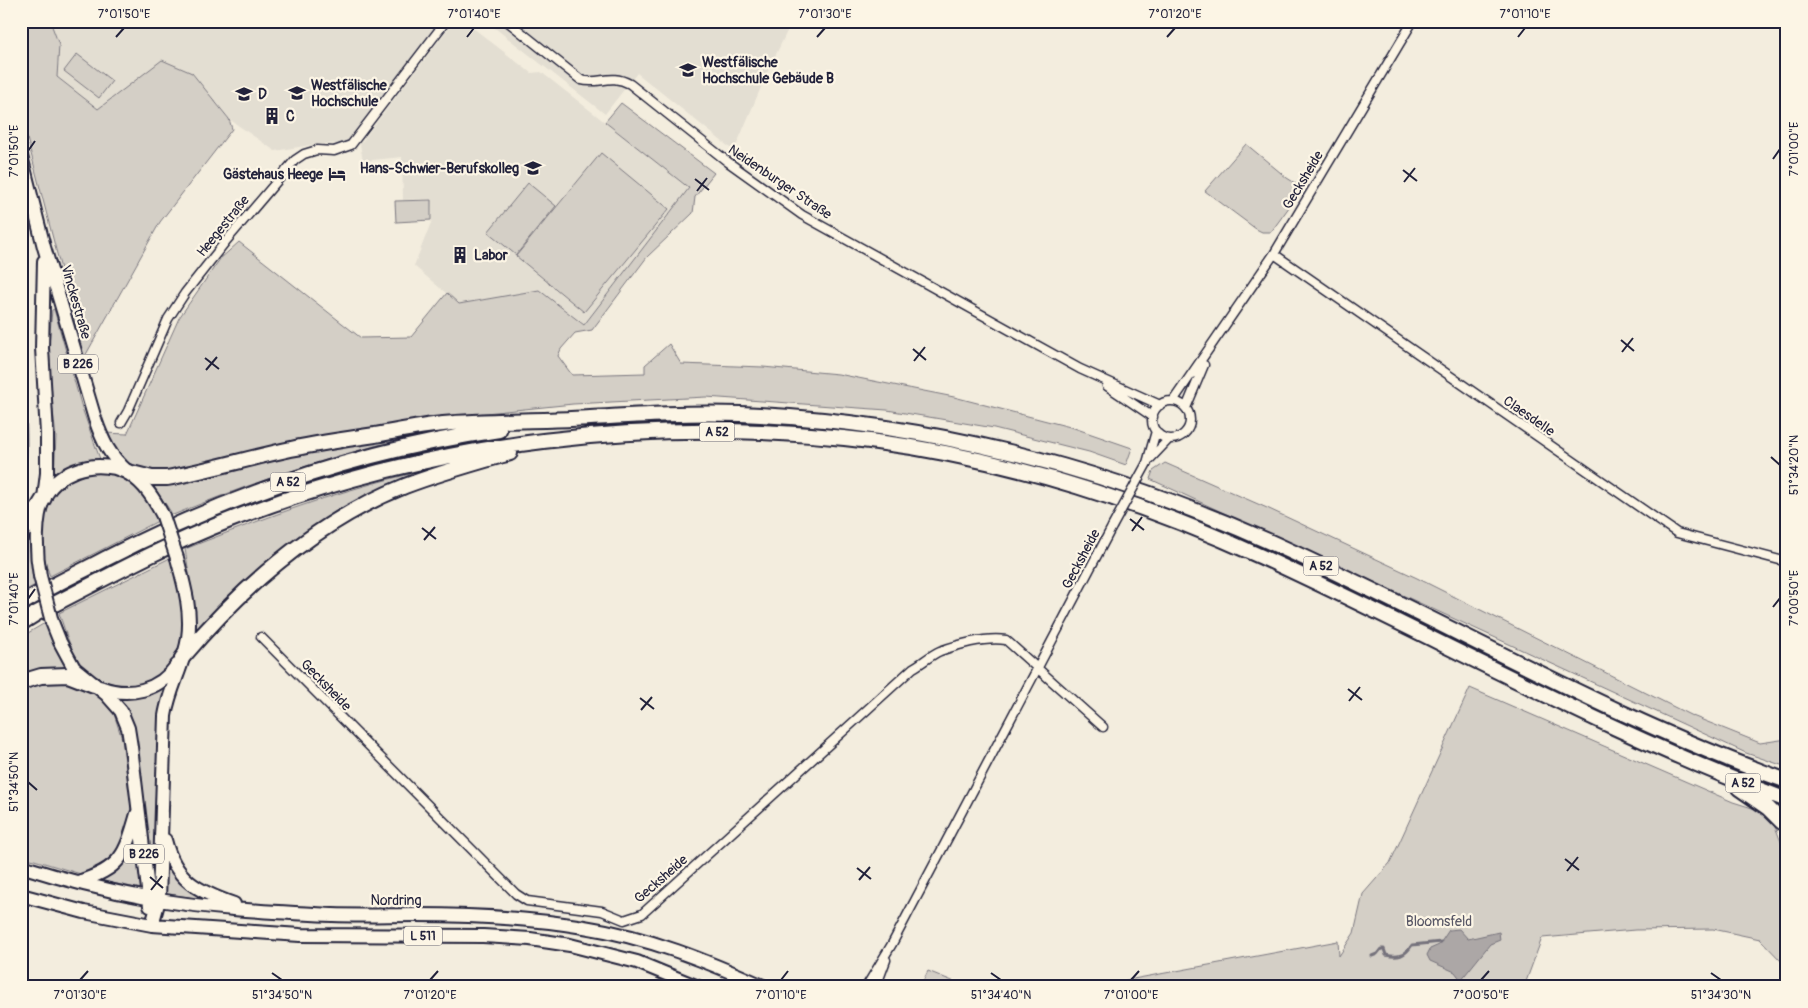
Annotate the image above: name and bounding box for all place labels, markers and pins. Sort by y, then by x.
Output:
place label: Westfälische Hochschule Gebäude B [702,54,834,87]
school or university icon: Westfälische Hochschule Gebäude B [678,60,698,80]
place label: Westfälische Hochschule [311,77,388,110]
school or university icon: Westfälische Hochschule [287,83,307,103]
school or university icon: D [234,84,254,104]
place label: D [258,86,267,103]
building icon: C [262,106,282,126]
place label: C [286,108,295,125]
school or university icon: Hans-Schwier-Berufskolleg [523,158,543,178]
place label: Hans-Schwier-Berufskolleg [360,160,519,177]
hotel icon: Gästehaus Heege [327,164,347,184]
place label: Gästehaus Heege [223,166,324,183]
building icon: Labor [450,245,470,265]
place label: Labor [474,247,509,264]

